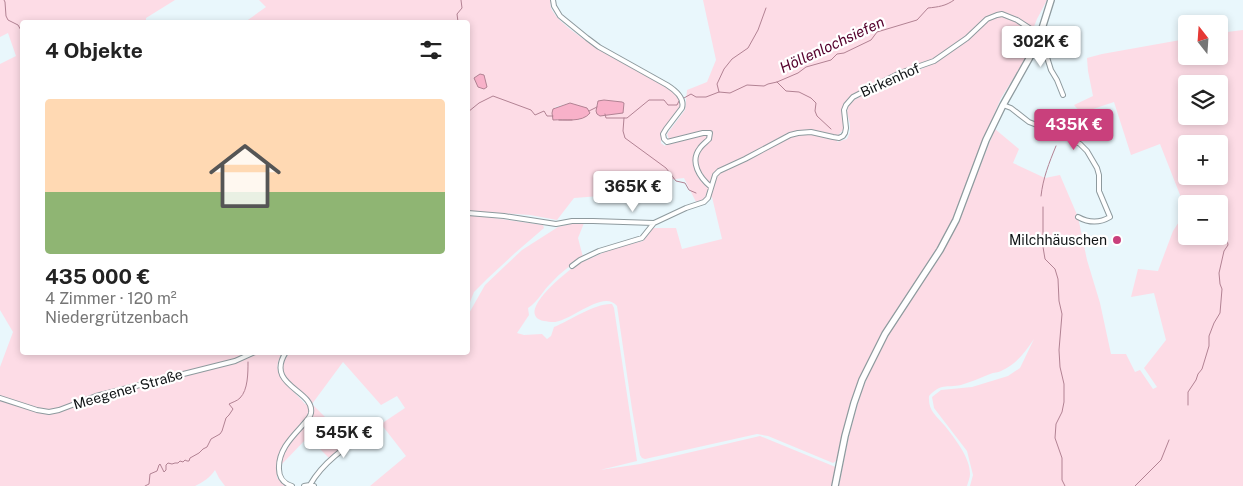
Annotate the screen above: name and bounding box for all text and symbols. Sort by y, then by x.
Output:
water label: Höllenlochsiefen [777,13,887,76]
north arrow [1178,15,1228,65]
map controls [1178,15,1228,245]
pin: 302K € [1000,26,1082,68]
text: 302K € [1013,32,1069,51]
icon: filters [417,36,445,64]
text: 4 Objekte [45,38,143,63]
street label: Birkenhof [858,60,923,100]
button: layers [1178,75,1228,125]
pin: 435K € [1033,108,1115,151]
text: 435K € [1045,115,1103,134]
icon: home [200,131,290,221]
button: + [1178,135,1228,185]
pin: 365K € [592,170,674,213]
text: 365K € [604,177,662,196]
button: − [1178,195,1228,245]
place label: Milchhäuschen [1009,232,1107,248]
marker: Milchhäuschen [1111,234,1123,246]
text: 435 000 € [45,264,151,289]
text: 4 Zimmer · 120 m² [45,289,177,308]
text: Niedergrützenbach [45,308,188,327]
street label: Meegener Straße [71,366,185,412]
pin: 545K € [303,416,385,459]
text: 545K € [315,423,373,442]

